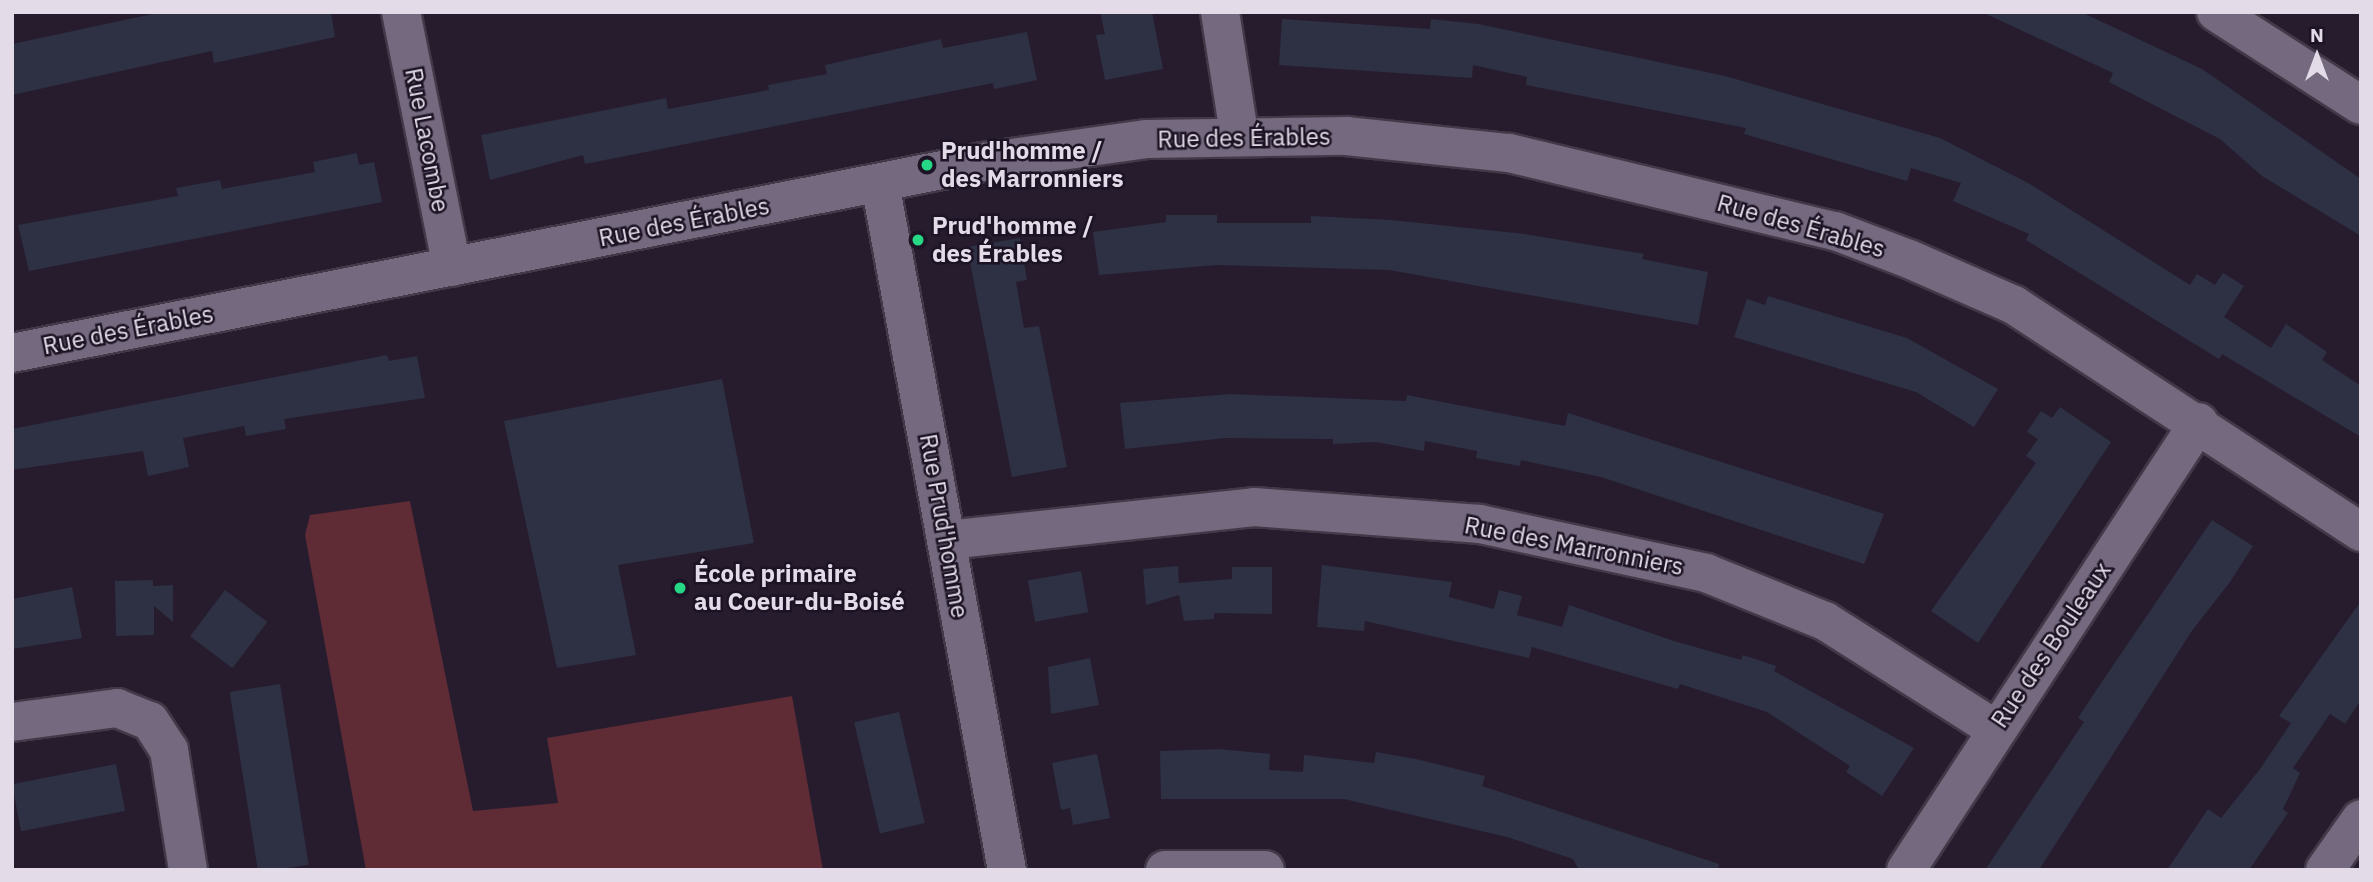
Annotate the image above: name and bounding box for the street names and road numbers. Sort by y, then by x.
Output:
street label: Rue Lacombe [399,66,455,214]
street label: Rue des Érables [1157,122,1331,154]
street label: Rue des Érables [1714,188,1888,264]
street label: Rue des Érables [596,191,772,253]
street label: Rue des Érables [40,299,216,361]
street label: Rue Prud'homme [914,432,974,620]
street label: Rue des Marronniers [1462,511,1686,581]
street label: Rue des Bouleaux [1985,557,2117,733]

